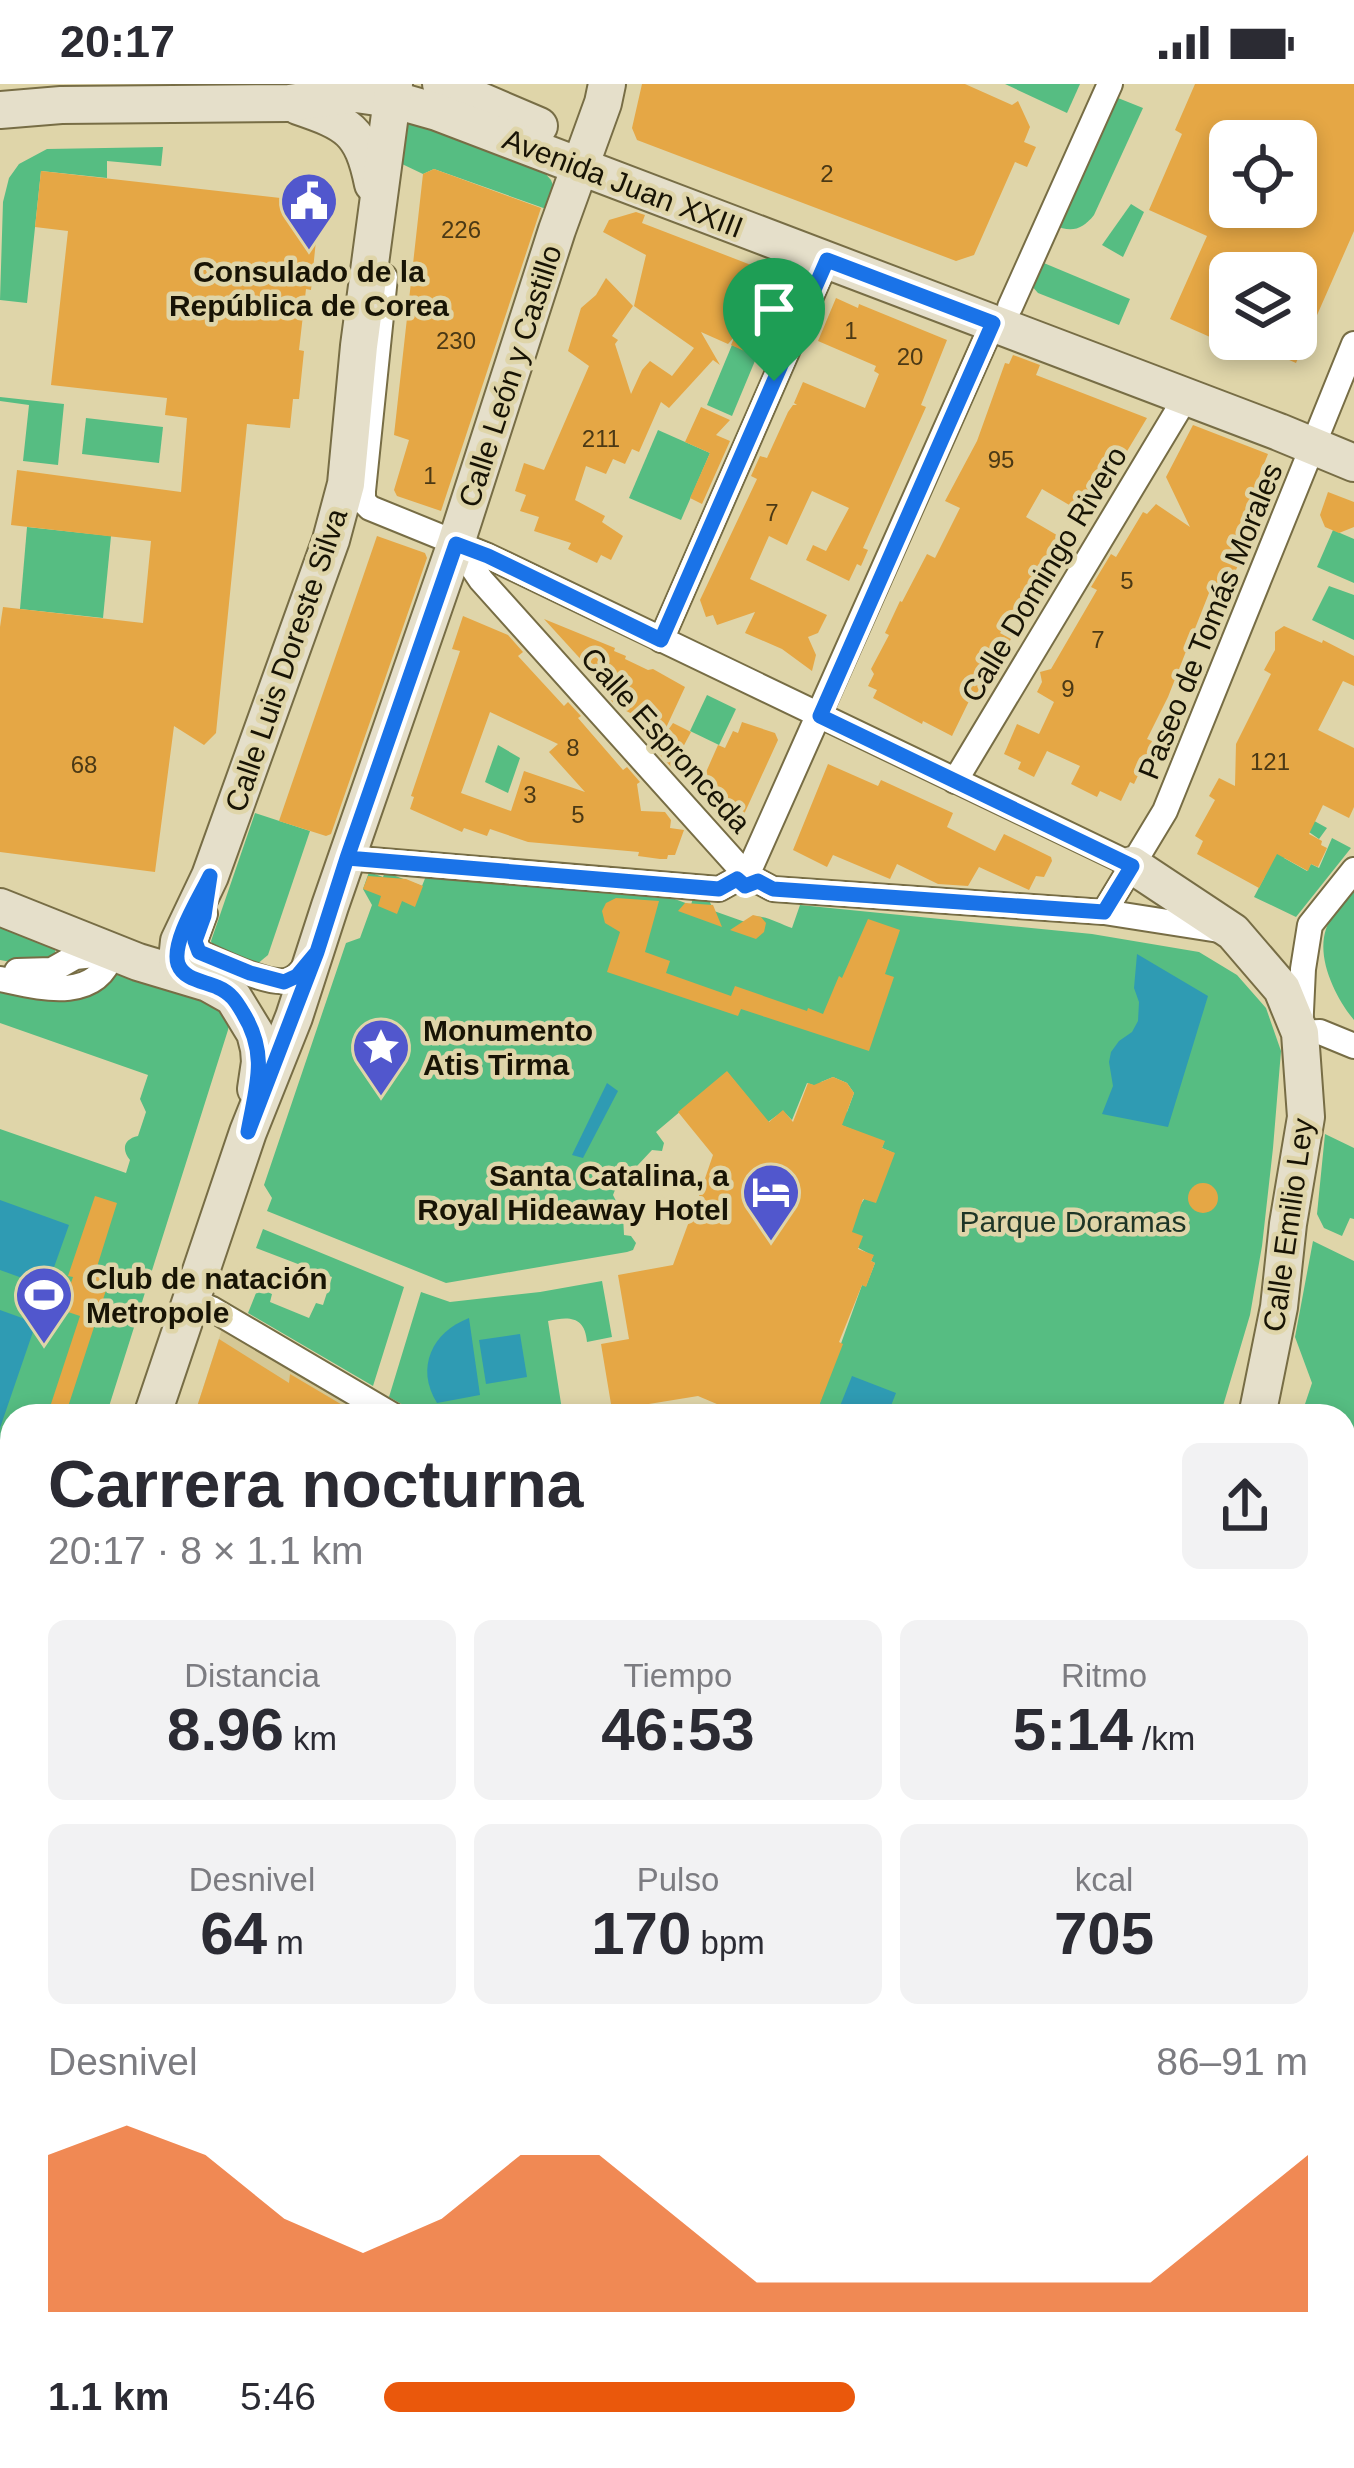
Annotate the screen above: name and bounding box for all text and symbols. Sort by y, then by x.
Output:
text: 20:17 [60,16,175,67]
map controls [1209,120,1317,360]
button: locate [1209,120,1317,228]
street label: Avenida Juan XXIII [498,122,748,244]
house number: 2 [820,160,834,187]
public building icon: Consulado de la República de Corea [278,170,340,252]
house number: 226 [441,216,481,243]
street label: Calle León y Castillo [452,241,568,511]
button: layers [1209,252,1317,360]
place label: Consulado de la República de Corea [169,255,449,322]
pin [723,258,825,381]
icon: arrive [741,276,807,342]
house number: 1 [844,317,858,344]
house number: 230 [436,327,476,354]
house number: 20 [897,343,923,370]
house number: 211 [582,425,620,452]
street label: Calle Domingo Rivero [955,440,1133,708]
house number: 95 [988,446,1014,473]
street label: Paseo de Tomás Morales [1131,458,1289,784]
house number: 1 [423,462,437,489]
house number: 7 [765,499,779,526]
street label: Calle Luis Doreste Silva [219,504,354,816]
house number: 5 [1120,567,1134,594]
house number: 7 [1091,626,1105,653]
street label: Calle Espronceda [575,641,758,839]
house number: 9 [1061,675,1075,702]
house number: 8 [566,734,580,761]
house number: 121 [1250,748,1290,775]
house number: 68 [71,751,97,778]
house number: 3 [523,781,537,808]
house number: 5 [571,801,585,828]
place label: Monumento Atis Tirma [423,1014,593,1081]
place icon: Monumento Atis Tirma [350,1016,412,1098]
street label: Calle Emilio Ley [1257,1116,1319,1334]
place label: Santa Catalina, a Royal Hideaway Hotel [417,1159,729,1226]
hotel icon: Santa Catalina, a Royal Hideaway Hotel [740,1161,802,1243]
park label: Parque Doramas [960,1205,1186,1238]
place label: Club de natación Metropole [86,1262,328,1329]
sports icon: Club de natación Metropole [13,1264,75,1346]
button: share [1182,1443,1308,1569]
text: Carrera nocturna [48,1447,584,1521]
text: 20:17 · 8 × 1.1 km [48,1529,363,1572]
text: Distancia [184,1657,320,1694]
text: Tiempo [624,1657,732,1694]
text: Ritmo [1061,1657,1147,1694]
text: 8.96 [167,1696,284,1763]
text: 46:53 [601,1696,755,1763]
text: 5:14 [1013,1696,1133,1763]
text: km [284,1720,337,1757]
text: /km [1133,1720,1195,1757]
text: Desnivel [189,1861,315,1898]
text: Pulso [637,1861,719,1898]
text: kcal [1075,1861,1133,1898]
text: 64 [200,1900,267,1967]
text: 170 [591,1900,691,1967]
text: 705 [1054,1900,1154,1967]
text: m [267,1924,304,1961]
text: bpm [691,1924,765,1961]
text: Desnivel [48,2040,198,2083]
text: 86–91 m [1156,2040,1308,2083]
text: 1.1 km [48,2375,169,2418]
text: 5:46 [240,2375,316,2418]

